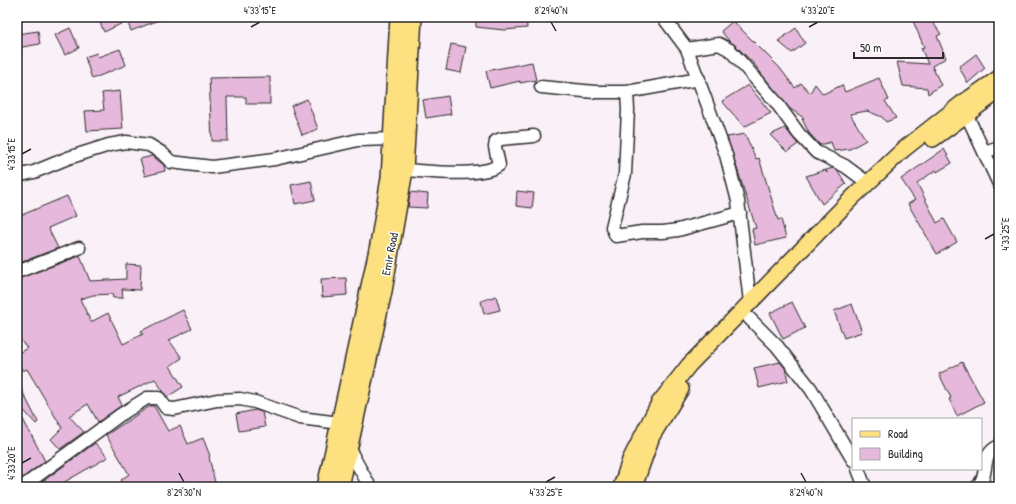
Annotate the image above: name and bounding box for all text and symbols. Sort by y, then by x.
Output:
text: 4°33'15"E [244,4,277,17]
text: 8°29'40"N [534,4,568,17]
text: 4°33'20"E [801,4,835,17]
scale bar [854,34,943,60]
text: 50 m [860,39,881,56]
text: 4°33'15"E [5,137,18,170]
text: 4°33'25"E [999,217,1012,251]
street label: Emir Road [377,231,402,277]
legend [852,418,982,470]
text: Road [888,425,908,442]
text: Building [888,445,923,462]
text: 4°33'20"E [5,446,18,480]
text: 8°29'30"N [167,486,201,499]
text: 4°33'25"E [529,486,563,499]
text: 8°29'40"N [789,486,823,499]

